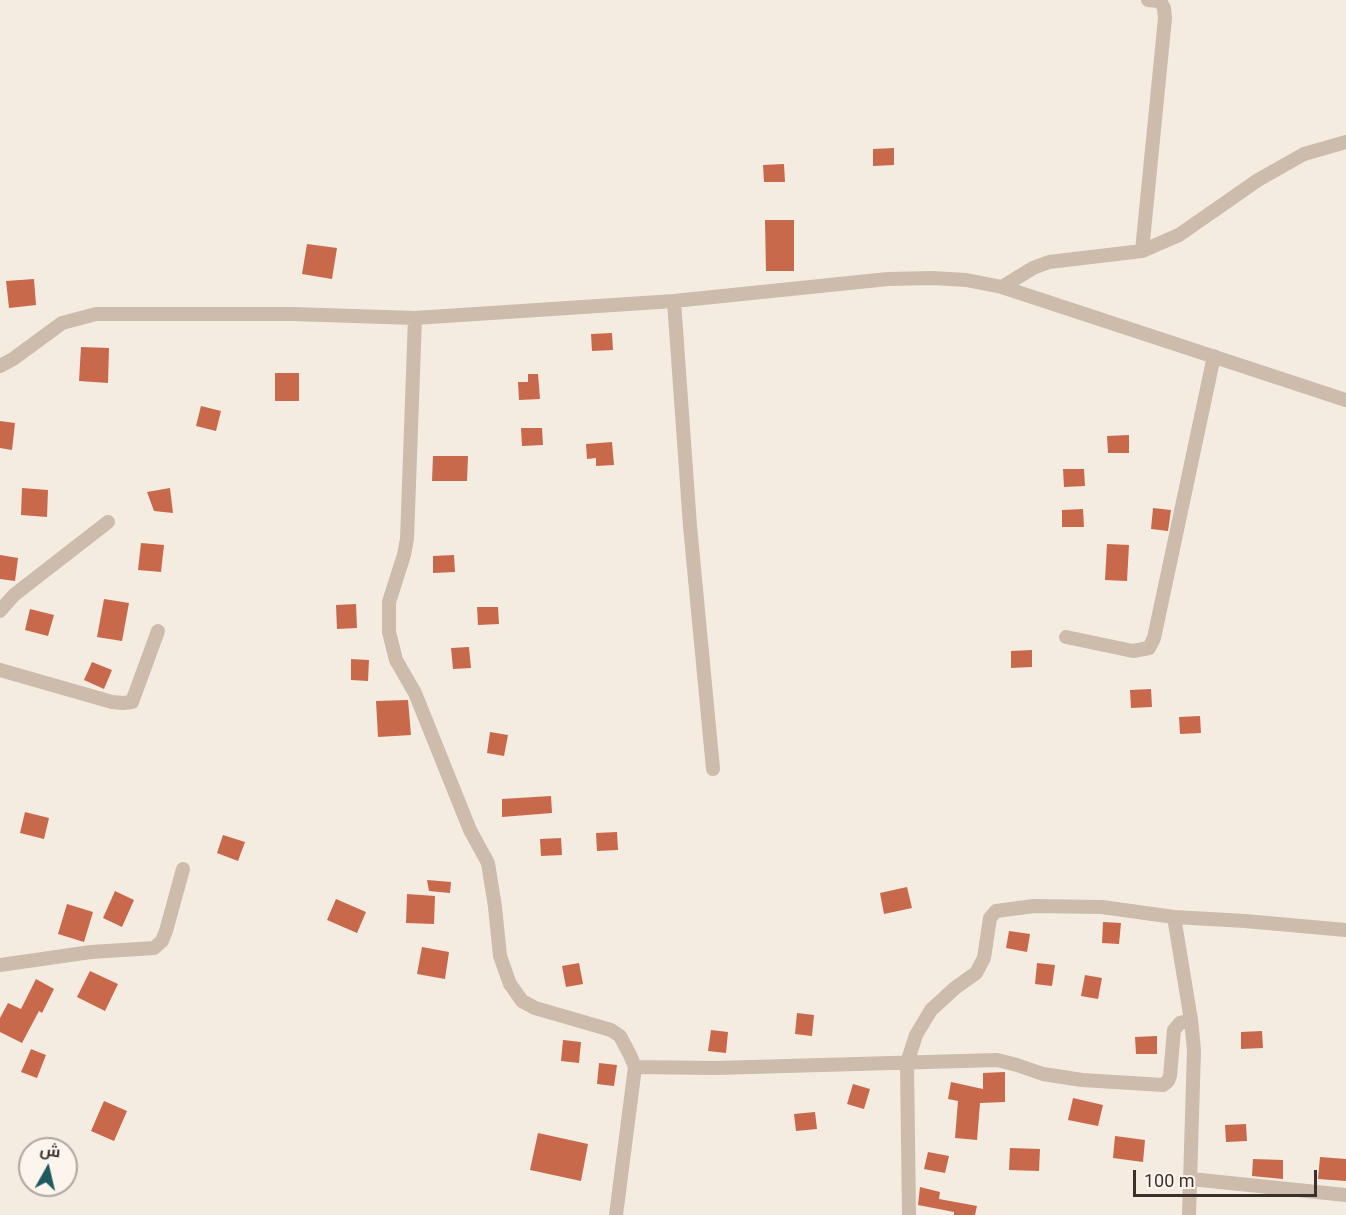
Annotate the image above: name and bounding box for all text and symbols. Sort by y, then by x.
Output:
north arrow [18,1137,78,1197]
text: ش [39,1140,62,1161]
scale bar [1136,1158,1320,1196]
text: 100 m [1144,1170,1195,1191]

